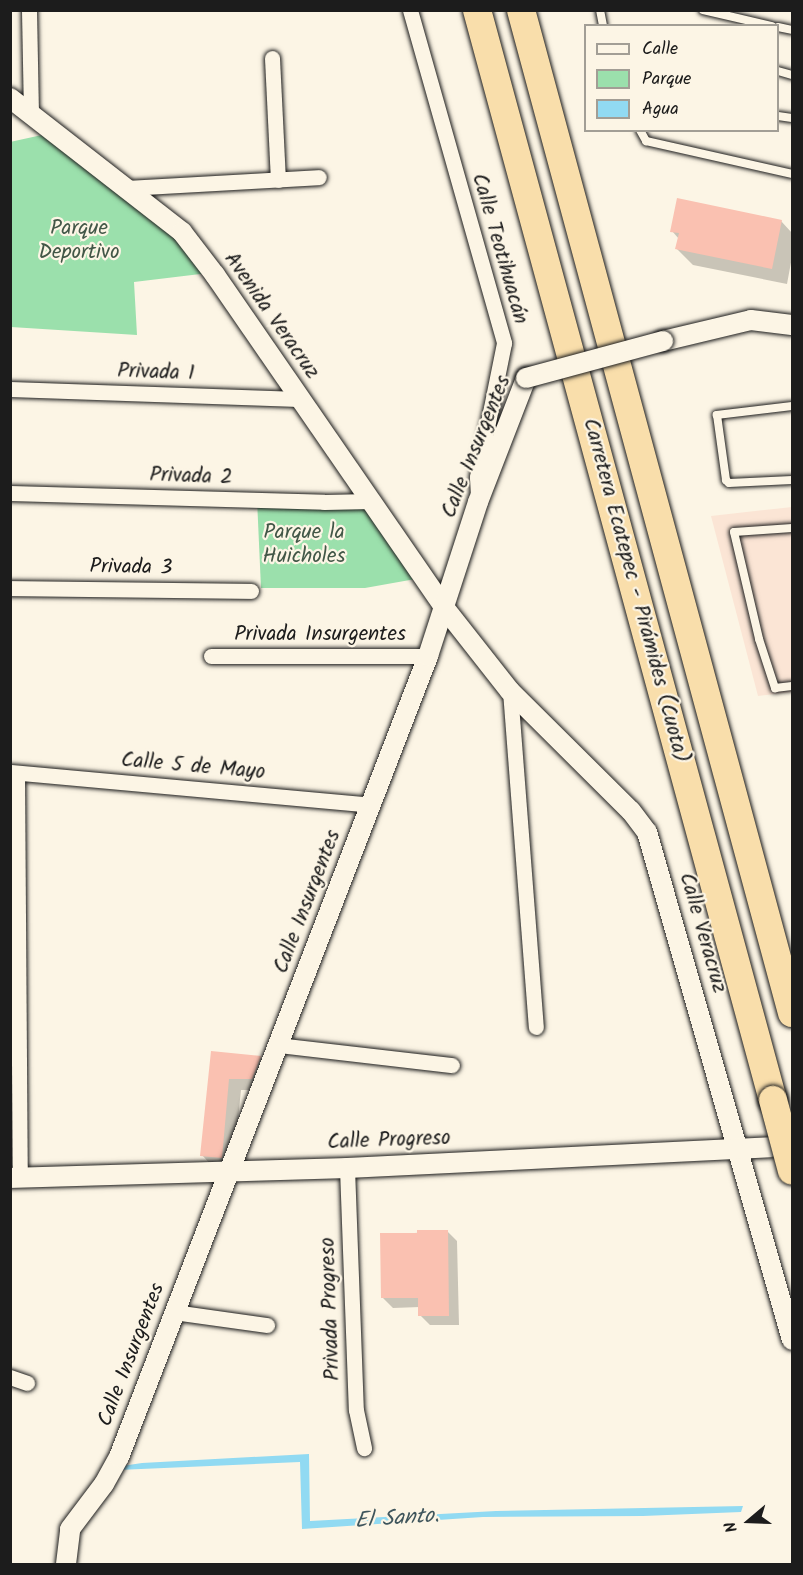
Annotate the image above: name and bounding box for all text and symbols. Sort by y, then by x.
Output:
legend [584,24,779,132]
text: Calle [642,35,678,64]
text: Parque [642,65,691,94]
text: Agua [642,95,679,124]
street label: Calle Teotihuacán [465,171,533,327]
park label: Parque Deportivo [39,216,119,266]
street label: Avenida Veracruz [218,248,324,384]
street label: Privada 1 [117,359,195,387]
street label: Calle Insurgentes [437,372,517,522]
street label: Carretera Ecatepec - Pirámides (Cuota) [577,416,693,766]
street label: Privada 2 [149,463,233,491]
park label: Parque la Huicholes [263,520,345,570]
street label: Privada 3 [89,555,173,581]
street label: Privada Insurgentes [234,622,406,648]
street label: Calle 5 de Mayo [120,748,266,786]
street label: Calle Insurgentes [269,827,347,977]
street label: Calle Veracruz [673,870,731,996]
street label: Calle Progreso [327,1126,451,1156]
street label: Privada Progreso [316,1237,346,1381]
street label: Calle Insurgentes [93,1280,171,1430]
north arrow [719,1491,779,1551]
water label: El Santo. [354,1503,440,1535]
text: N [718,1518,745,1536]

